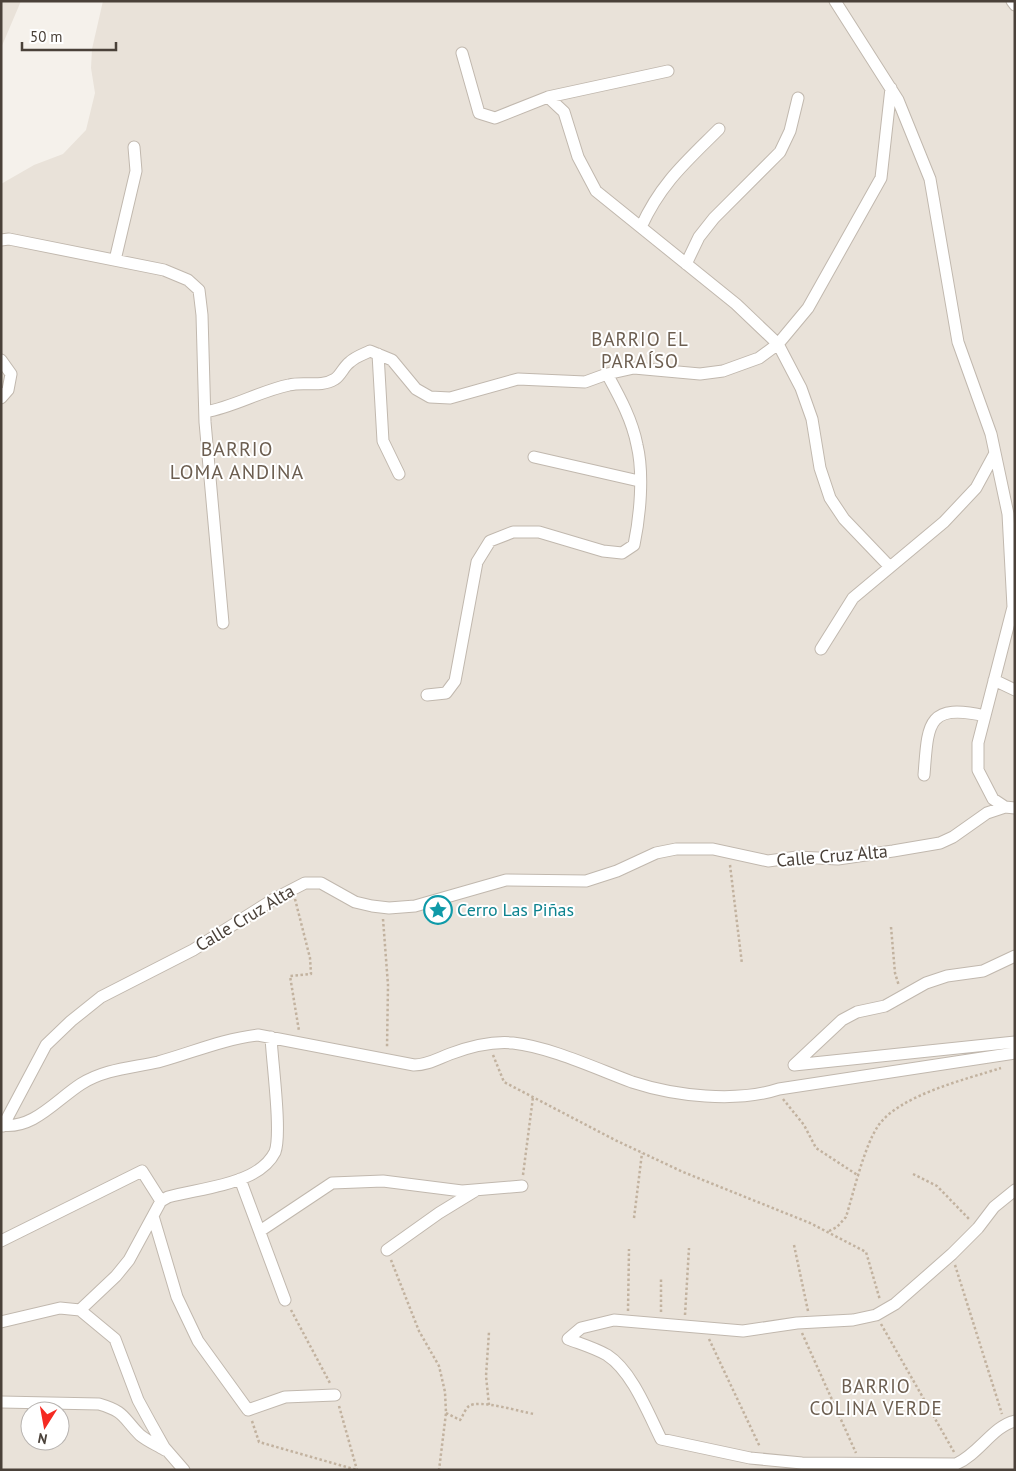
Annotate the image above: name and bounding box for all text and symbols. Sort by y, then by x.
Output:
scale bar [22,20,116,52]
text: 50 m [30,27,63,46]
district label: BARRIO EL PARAÍSO [591,327,689,373]
district label: BARRIO LOMA ANDINA [170,436,304,485]
street label: Calle Cruz Alta [775,839,889,872]
street label: Calle Cruz Alta [191,879,299,956]
place icon: Cerro Las Piñas [423,895,453,925]
place label: Cerro Las Piñas [457,898,574,921]
district label: BARRIO COLINA VERDE [809,1374,943,1420]
north arrow [20,1401,70,1451]
text: N [36,1429,49,1448]

